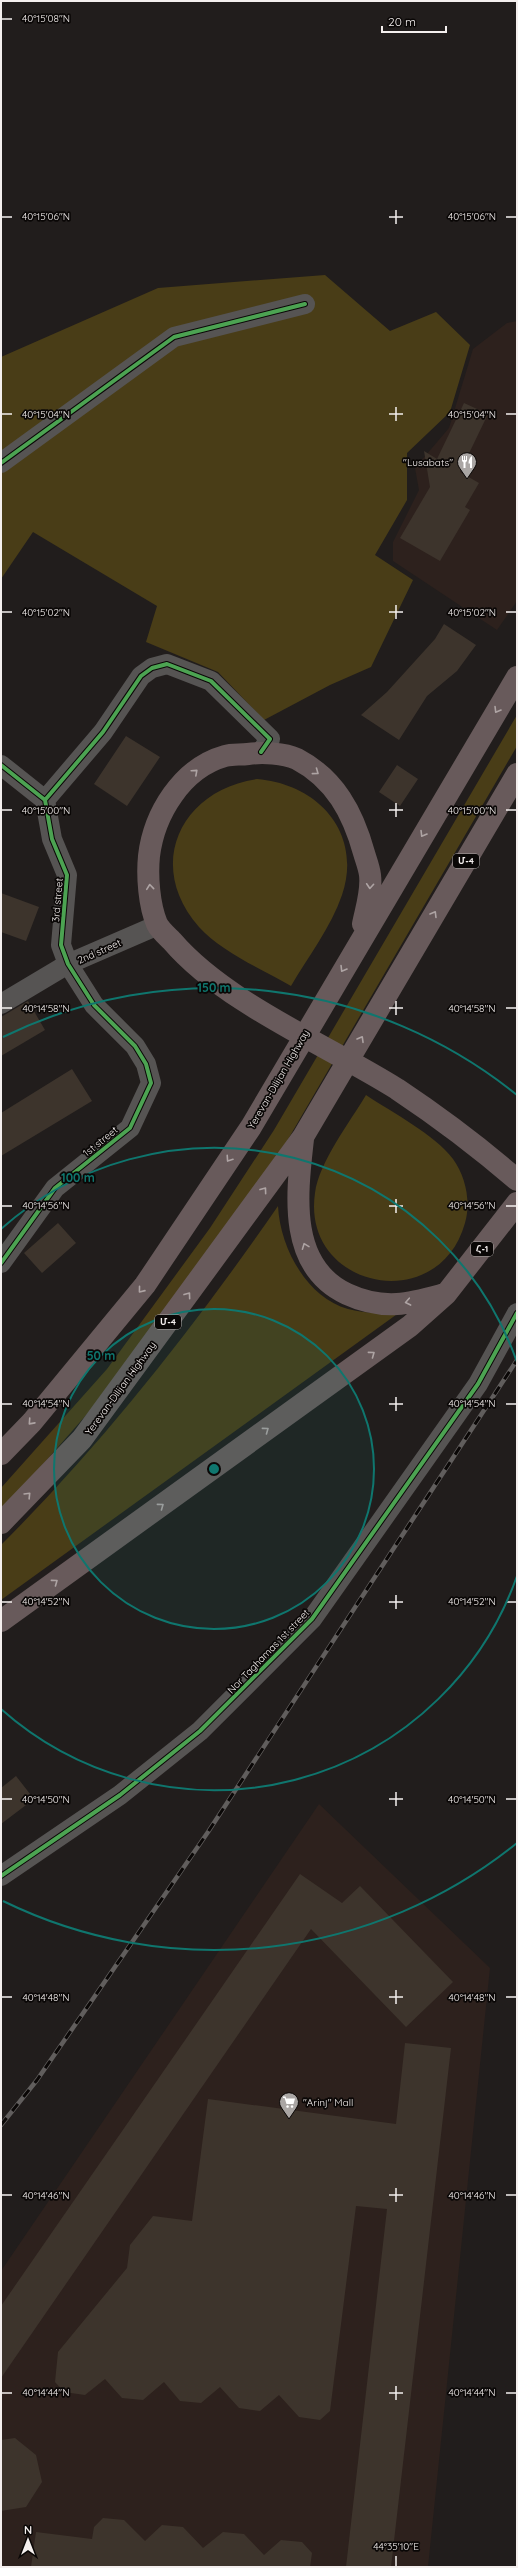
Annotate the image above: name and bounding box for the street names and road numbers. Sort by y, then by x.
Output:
road number: Մ-4 [453,854,479,868]
street label: 3rd street [49,877,66,923]
street label: 2nd street [75,936,124,967]
street label: Yerevan-Dilijan Highway [245,1027,312,1131]
street label: 1st street [80,1123,121,1159]
road number: Հ-1 [471,1242,493,1256]
road number: Մ-4 [155,1315,181,1329]
street label: Yerevan-Dilijan Highway [82,1339,159,1438]
street label: Nor Taghamas 1st street [225,1606,313,1696]

